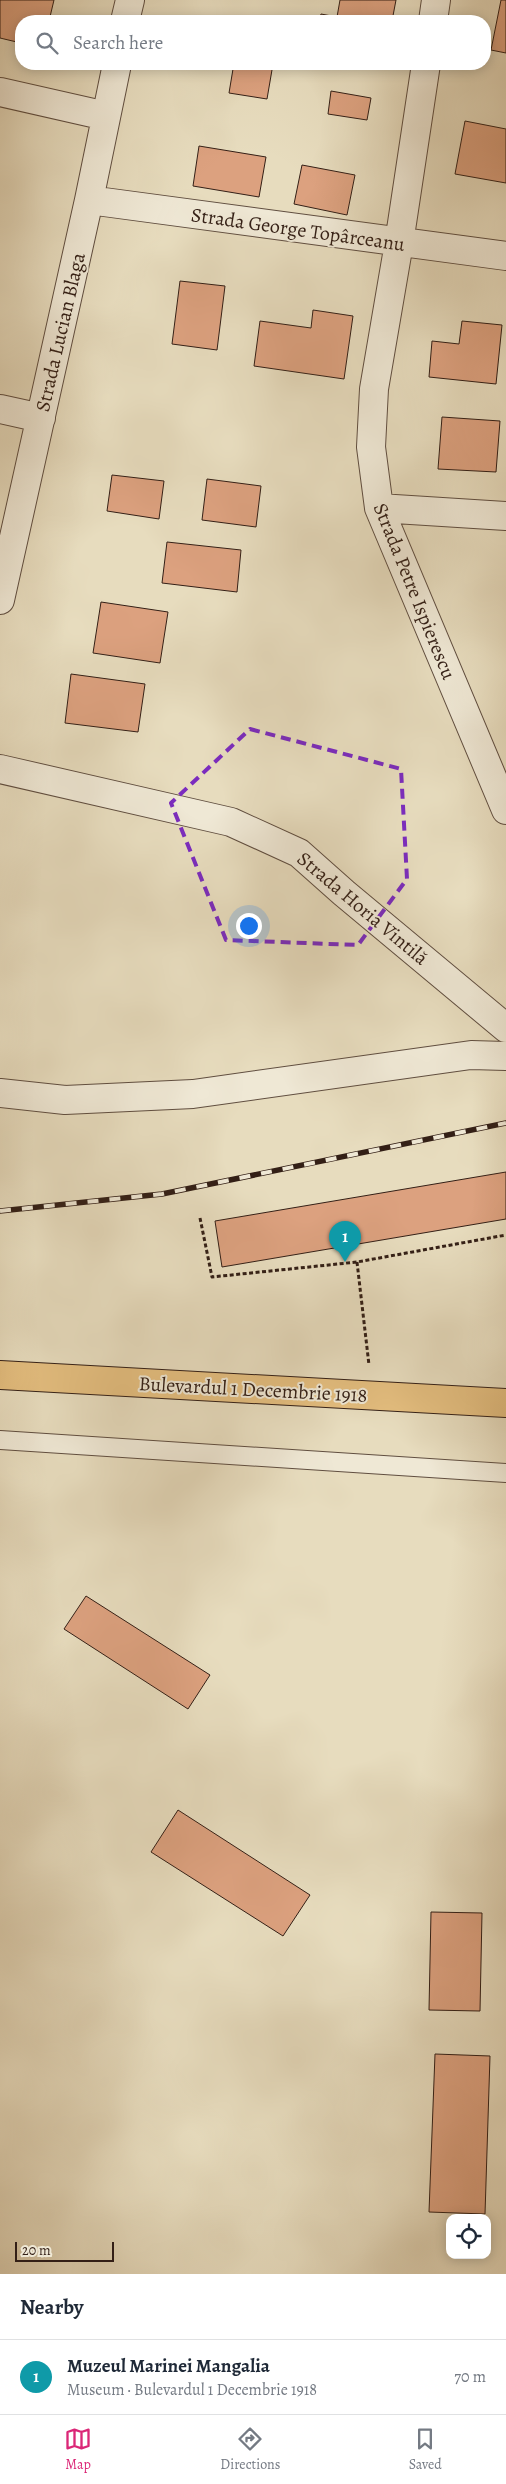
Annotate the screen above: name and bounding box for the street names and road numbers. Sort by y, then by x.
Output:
street label: Strada George Topârceanu [189,201,407,258]
street label: Strada Lucian Blaga [29,249,92,414]
street label: Strada Petre Ispierescu [367,499,462,683]
street label: Strada Horia Vintilă [291,845,435,972]
street label: Bulevardul 1 Decembrie 1918 [138,1370,368,1409]

